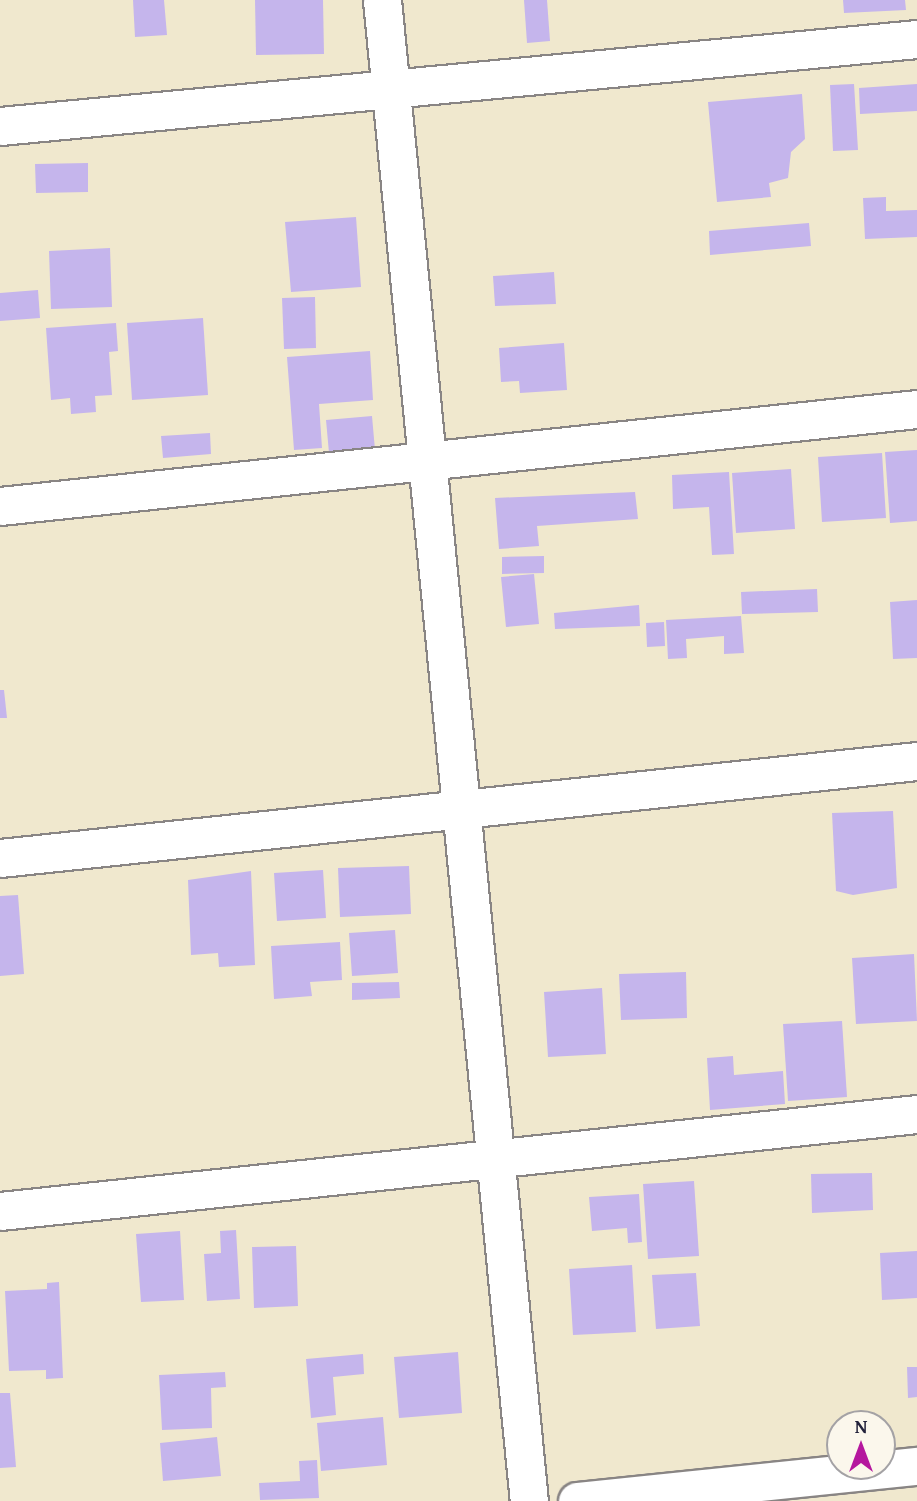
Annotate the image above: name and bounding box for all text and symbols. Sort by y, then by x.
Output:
north arrow [826,1410,896,1480]
text: N [855,1412,867,1440]

